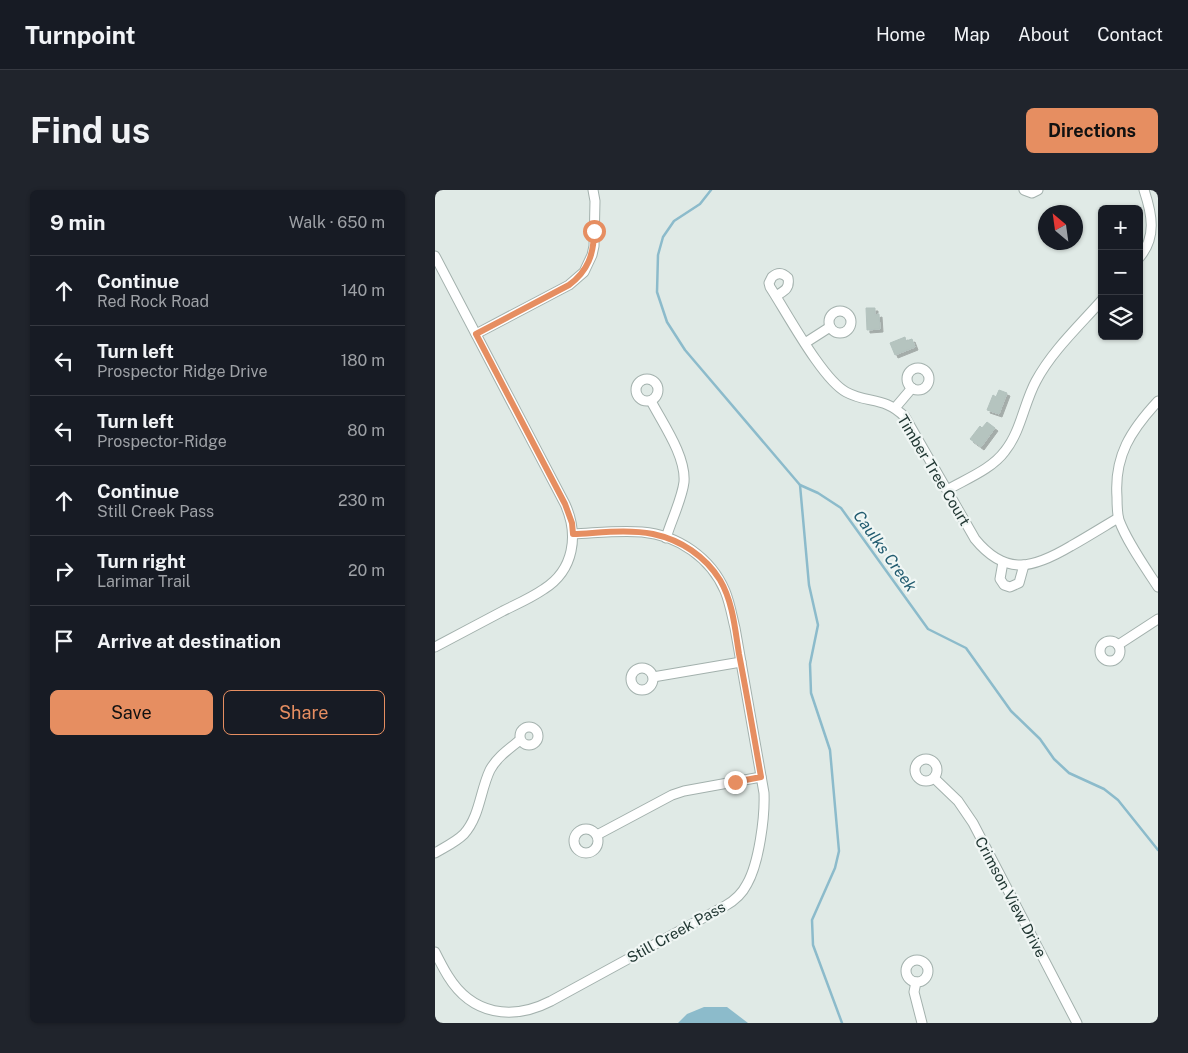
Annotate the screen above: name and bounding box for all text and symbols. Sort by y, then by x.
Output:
text: Turnpoint [25,21,135,49]
text: Home [876,24,926,45]
text: Map [954,24,990,45]
text: About [1018,24,1069,45]
text: Contact [1097,24,1163,45]
button: Directions [1026,108,1158,153]
text: Find us [30,110,150,151]
north arrow [1038,205,1083,250]
map controls [1098,205,1143,340]
button: + [1098,205,1143,250]
text: 9 min [50,210,106,235]
text: Walk · 650 m [289,213,385,232]
route start [583,220,606,243]
button: − [1098,250,1143,295]
text: Continue [97,270,179,292]
icon: ahead [50,277,78,305]
text: 140 m [341,281,385,300]
text: Red Rock Road [97,292,209,311]
button: layers [1098,295,1143,340]
text: Turn left [97,340,174,362]
icon: left [50,347,78,375]
text: 180 m [341,351,385,370]
text: Prospector Ridge Drive [97,362,268,381]
text: Turn left [97,410,174,432]
street label: Timber Tree Court [894,411,974,529]
icon: left [50,417,78,445]
text: 80 m [347,421,385,440]
text: Prospector-Ridge [97,432,227,451]
text: Continue [97,480,179,502]
icon: ahead [50,487,78,515]
text: 230 m [338,491,385,510]
text: Still Creek Pass [97,502,214,521]
water label: Caulks Creek [849,507,921,596]
text: Turn right [97,550,186,572]
icon: right [50,557,78,585]
text: 20 m [348,561,385,580]
text: Larimar Trail [97,572,191,591]
icon: arrive [50,627,78,655]
text: Arrive at destination [97,630,281,652]
button: Save [50,690,213,735]
button: Share [223,690,385,735]
route end [724,771,747,794]
street label: Crimson View Drive [972,834,1050,960]
street label: Still Creek Pass [624,898,728,966]

